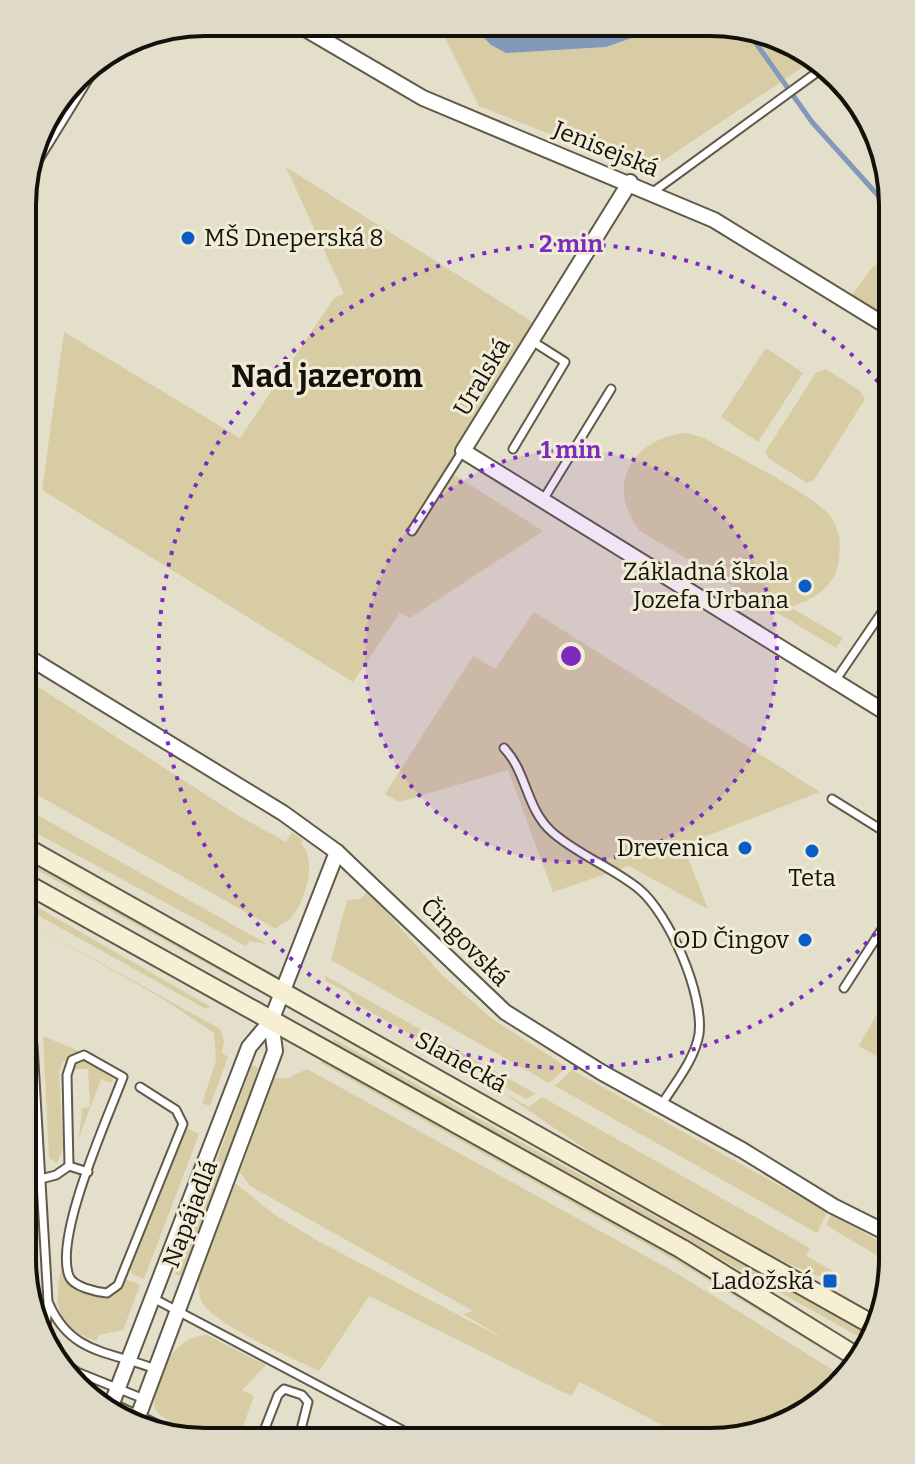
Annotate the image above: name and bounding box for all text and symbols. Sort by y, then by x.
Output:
street label: Jenisejská [548,115,663,183]
place label: MŠ Dneperská 8 [204,223,384,252]
marker: MŠ Dneperská 8 [179,229,197,247]
text: 2 min [539,230,603,258]
street label: Uralská [448,333,516,421]
district label: Nad jazerom [231,357,423,395]
text: 1 min [541,436,602,464]
place label: Základná škola Jozefa Urbana [623,558,789,614]
marker: Základná škola Jozefa Urbana [796,577,814,595]
centre of rings [557,642,585,670]
place label: Drevenica [617,834,729,862]
marker: Drevenica [736,839,754,857]
marker: Teta [803,842,821,860]
place label: Teta [788,864,836,892]
street label: Čingovská [415,891,516,992]
place label: OD Čingov [673,925,789,954]
marker: OD Čingov [796,931,814,949]
street label: Slanecká [410,1025,512,1099]
street label: Napájadlá [157,1156,223,1272]
place label: Ladožská [711,1267,814,1295]
marker: Ladožská [821,1272,839,1290]

